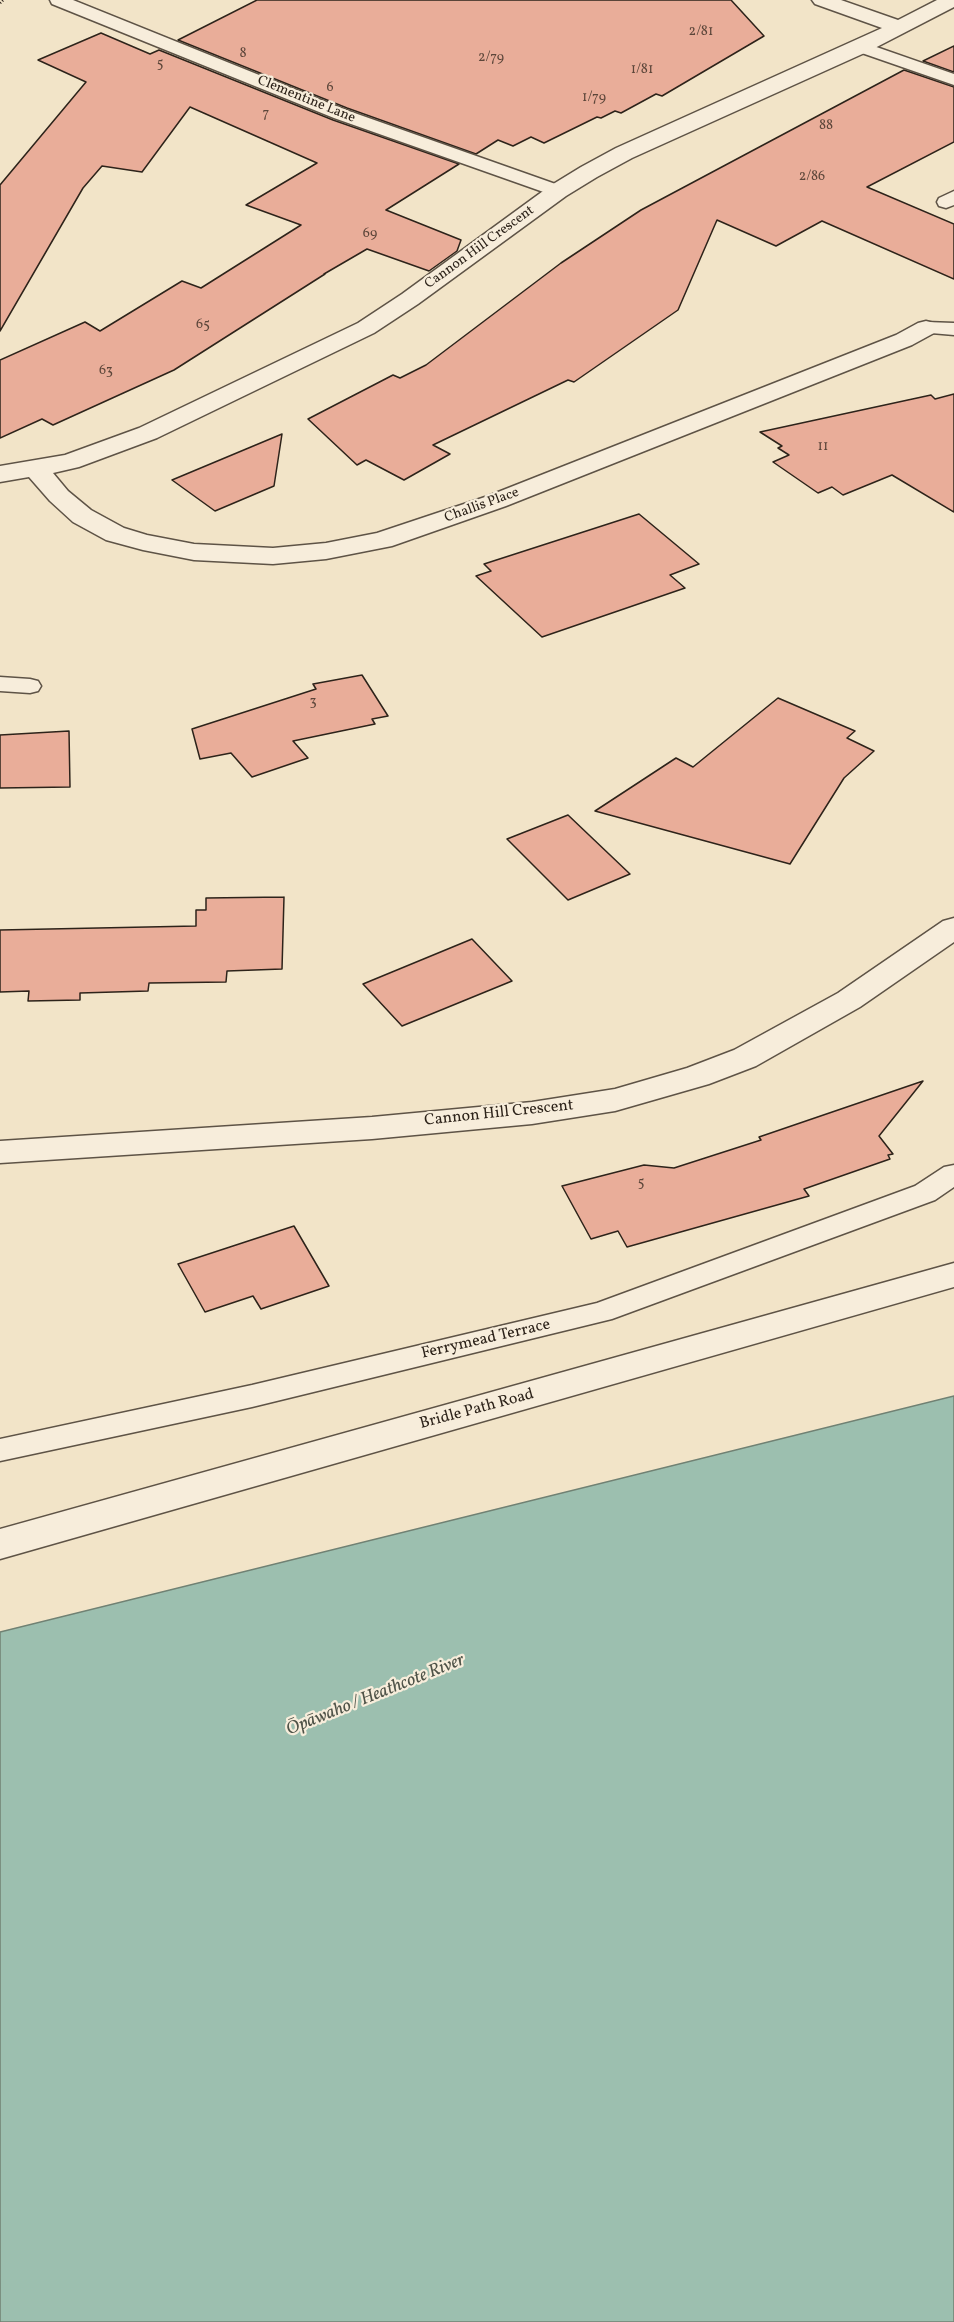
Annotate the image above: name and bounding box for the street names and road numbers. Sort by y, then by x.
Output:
street label: Clementine Lane [255,73,357,127]
street label: Cannon Hill Crescent [422,203,538,293]
street label: Challis Place [442,485,522,527]
street label: Cannon Hill Crescent [423,1097,575,1131]
street label: Ferrymead Terrace [420,1316,552,1364]
street label: Bridle Path Road [418,1386,536,1434]

